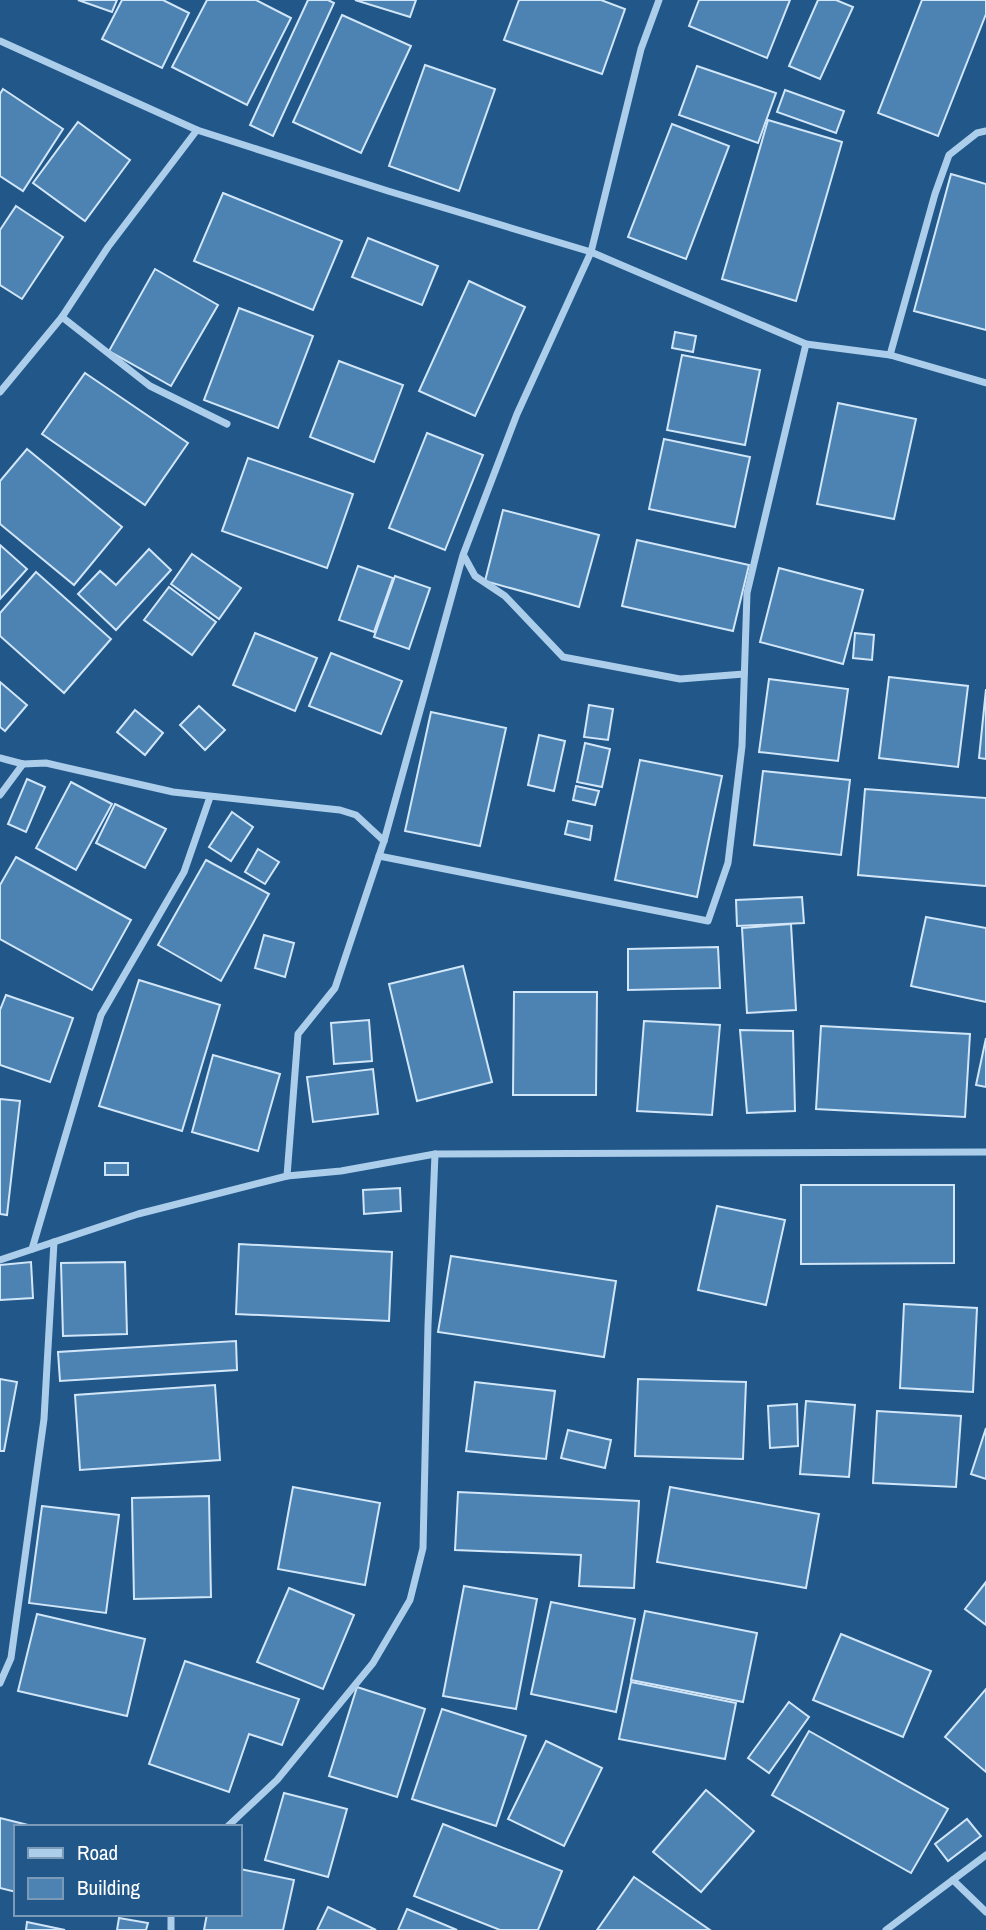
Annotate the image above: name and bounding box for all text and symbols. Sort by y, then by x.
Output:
legend [14,1825,242,1916]
text: Road [77,1838,118,1867]
text: Building [77,1873,141,1902]

